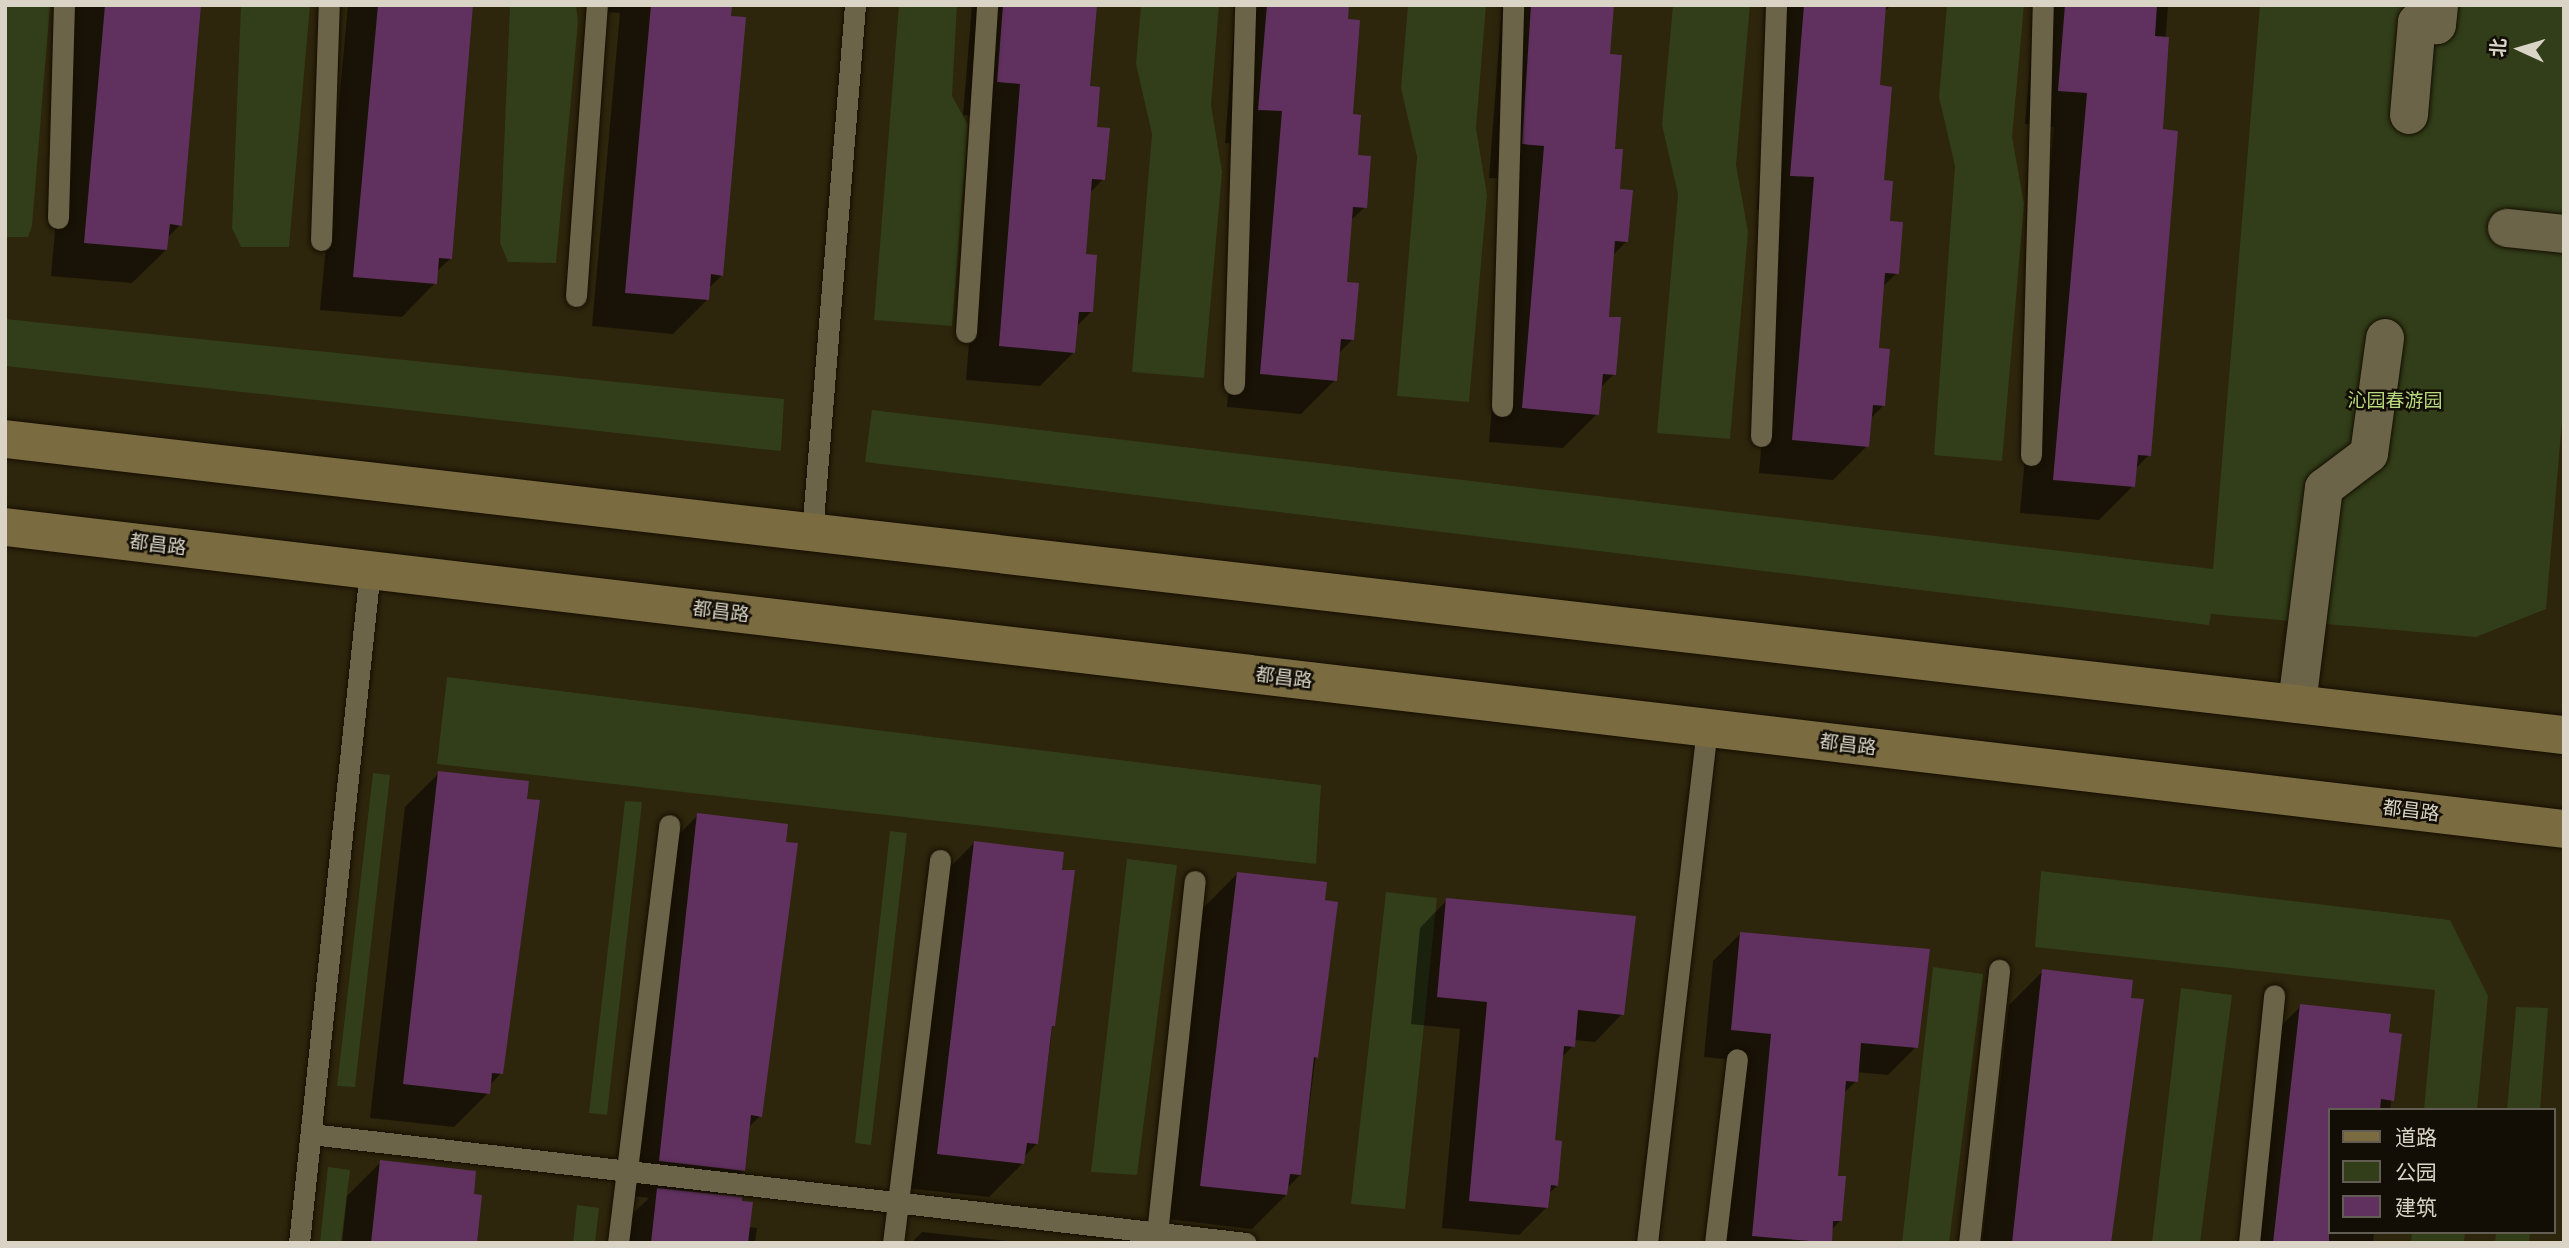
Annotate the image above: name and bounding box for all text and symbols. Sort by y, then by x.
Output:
north arrow [2485,14,2555,84]
text: 北 [2485,37,2512,58]
park label: 沁园春游园 [2348,390,2442,412]
street label: 都昌路 [128,530,188,560]
street label: 都昌路 [691,597,751,627]
street label: 都昌路 [1254,663,1314,693]
street label: 都昌路 [1818,730,1878,760]
street label: 都昌路 [2381,796,2441,826]
legend [2328,1108,2555,1234]
text: 道路 [2395,1124,2437,1152]
text: 公园 [2395,1159,2437,1187]
text: 建筑 [2395,1194,2437,1222]

